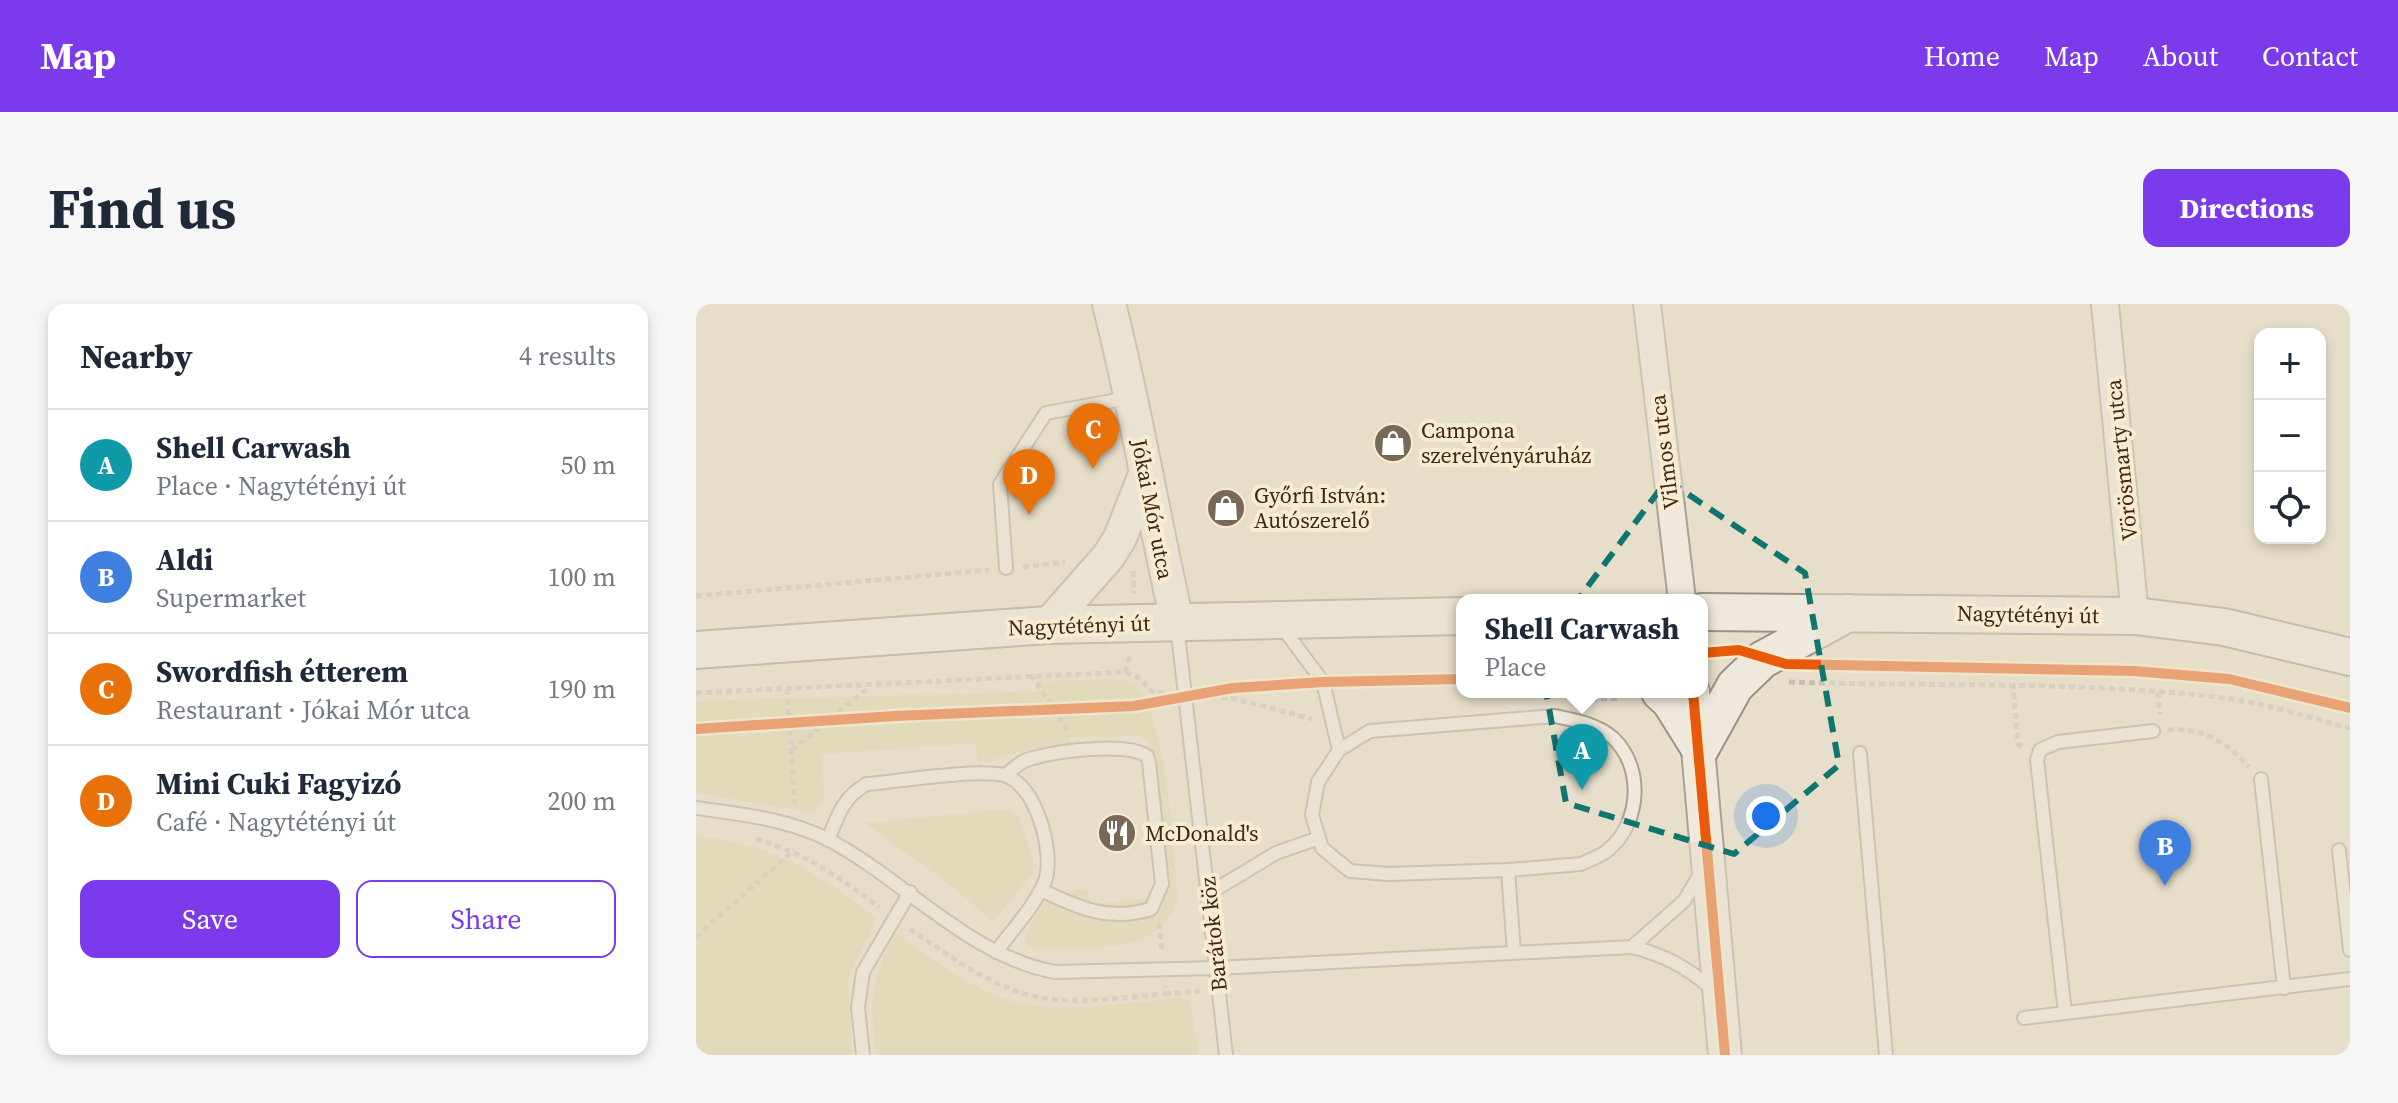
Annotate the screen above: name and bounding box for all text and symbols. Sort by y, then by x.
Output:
text: Map [40,30,116,82]
text: Home [1924,37,2000,75]
text: Map [2044,37,2099,75]
text: About [2143,37,2218,75]
text: Contact [2262,37,2358,75]
button: Directions [2143,169,2350,247]
text: Find us [48,170,236,247]
map controls [2254,328,2326,544]
button: + [2254,328,2326,400]
text: Nearby [80,333,193,379]
text: 4 results [519,338,616,374]
street label: Vörösmarty utca [2098,377,2144,542]
street label: Vilmos utca [1642,392,1686,511]
button: − [2254,400,2326,472]
pin: C [1067,403,1119,469]
place label: Campona szerelvényáruház [1421,415,1591,470]
shop icon: Campona szerelvényáruház [1372,422,1414,464]
text: Shell Carwash [156,427,351,468]
street label: Jókai Mór utca [1125,435,1181,583]
text: A [97,447,115,483]
text: 50 m [561,447,616,483]
pin: D [1003,449,1055,515]
text: Place · Nagytétényi út [156,468,406,504]
button: locate [2254,472,2326,544]
place label: Győrfi István: Autószerelő [1254,480,1386,535]
shop icon: Győrfi István: Autószerelő [1205,487,1247,529]
text: Aldi [156,539,213,580]
text: B [98,559,114,595]
text: 100 m [548,559,616,595]
text: Supermarket [156,580,306,616]
popup [1456,594,1708,698]
street label: Nagytétényi út [1957,598,2100,630]
street label: Nagytétényi út [1007,607,1151,642]
text: Shell Carwash [1484,608,1680,649]
text: Place [1484,649,1546,685]
text: Swordfish étterem [156,651,408,692]
text: C [98,671,114,707]
text: 190 m [548,671,616,707]
text: Restaurant · Jókai Mór utca [156,692,470,728]
pin: A [1556,724,1608,790]
text: Mini Cuki Fagyizó [156,763,402,804]
text: D [97,783,115,819]
text: 200 m [548,783,616,819]
your location [1746,796,1786,836]
text: Café · Nagytétényi út [156,804,396,840]
restaurant icon: McDonald's [1096,812,1138,854]
place label: McDonald's [1145,818,1259,848]
pin: B [2139,820,2191,886]
street label: Barátok köz [1192,875,1234,993]
button: Save [80,880,340,958]
button: Share [356,880,616,958]

